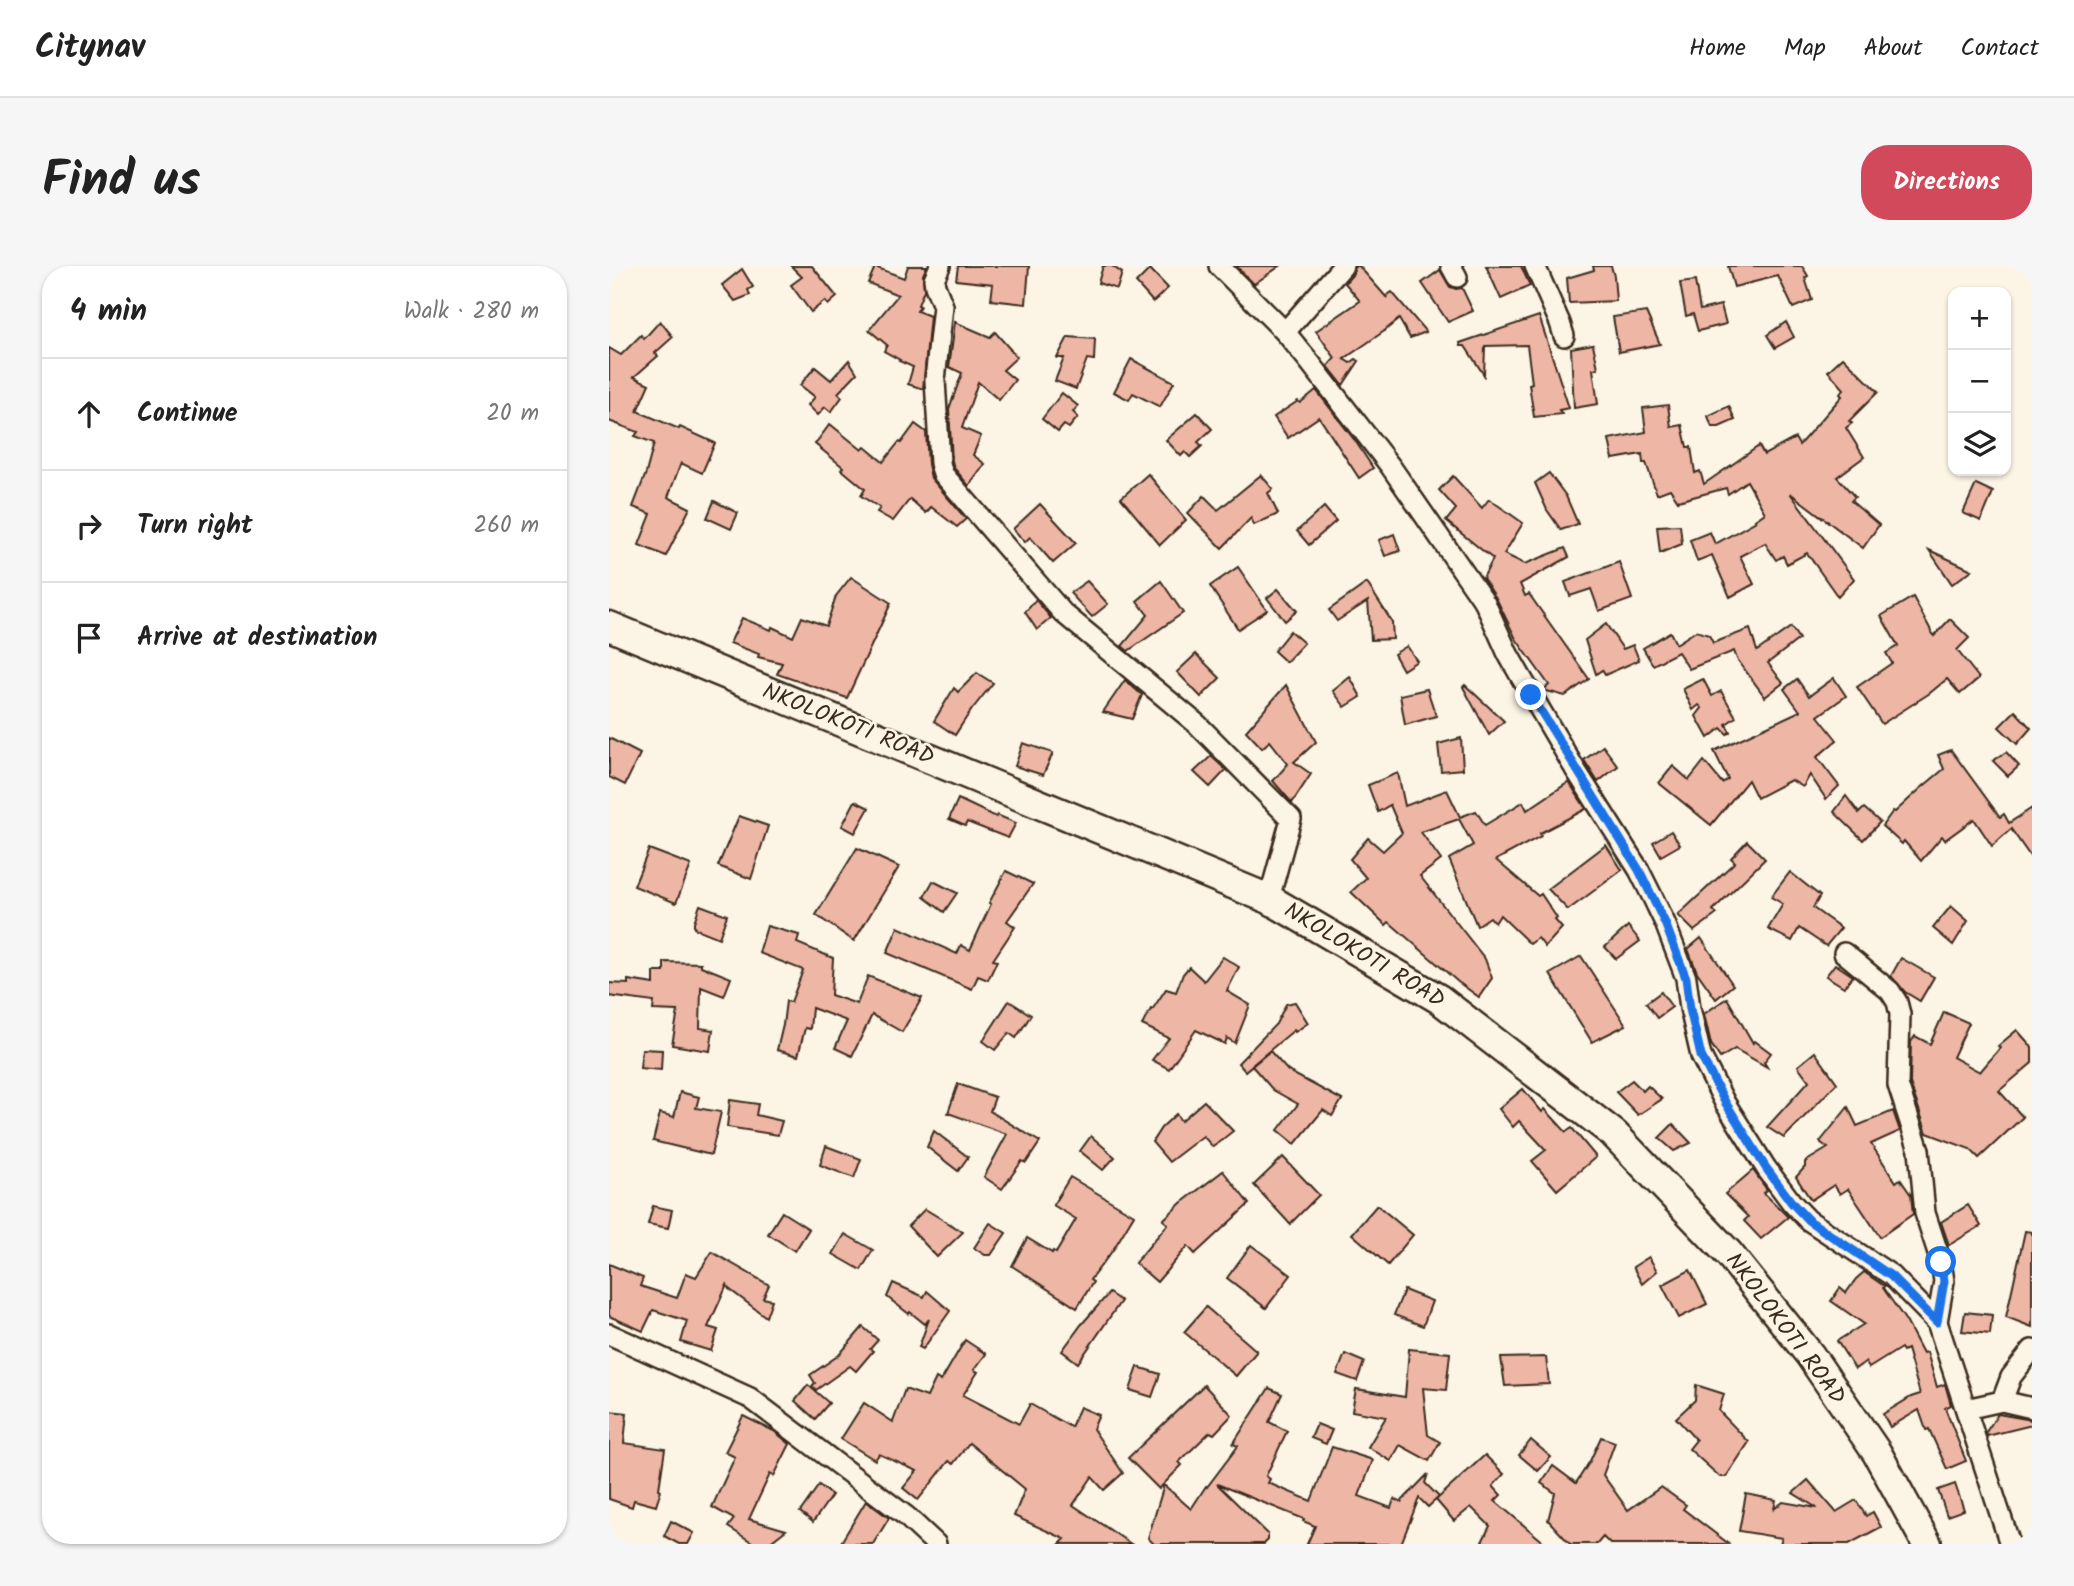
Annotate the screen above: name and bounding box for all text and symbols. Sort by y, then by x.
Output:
text: Citynav [35,22,145,75]
text: Home [1689,29,1746,68]
text: Map [1784,29,1826,68]
text: About [1864,29,1922,68]
text: Contact [1960,29,2039,68]
text: Find us [42,143,200,221]
button: Directions [1861,145,2032,220]
map controls [1948,287,2011,476]
button: + [1948,287,2011,350]
text: 4 min [70,288,147,336]
text: Walk · 280 m [404,294,539,330]
button: − [1948,350,2011,413]
text: Continue [137,393,238,435]
icon: ahead [70,395,108,433]
text: 20 m [487,396,539,432]
button: layers [1948,413,2011,476]
text: Turn right [137,505,253,547]
icon: right [70,507,108,545]
text: 260 m [474,508,539,544]
text: Arrive at destination [137,617,377,659]
icon: arrive [70,619,108,657]
street label: NKOLOKOTI ROAD [757,674,940,776]
route end [1515,679,1546,710]
street label: NKOLOKOTI ROAD [1276,894,1452,1019]
street label: NKOLOKOTI ROAD [1716,1245,1854,1413]
route start [1925,1246,1956,1277]

